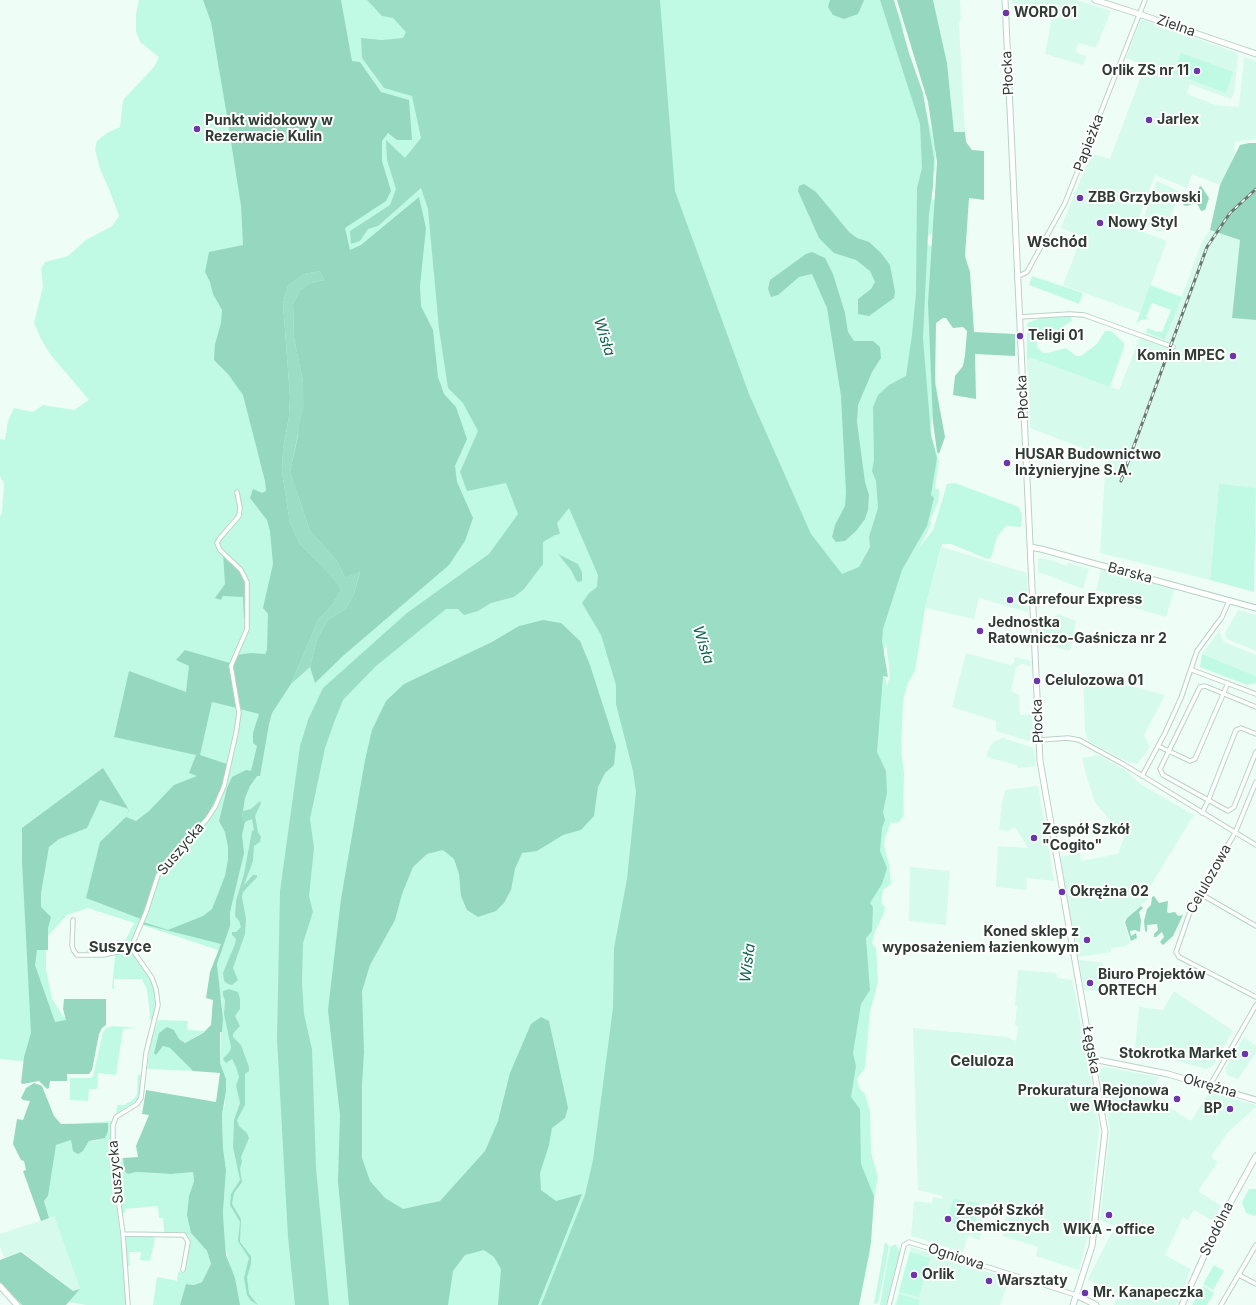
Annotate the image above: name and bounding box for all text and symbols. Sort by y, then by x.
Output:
place label: WORD 01 [1014,5,1077,21]
marker: WORD 01 [1001,8,1011,18]
street label: Zielna [1154,12,1198,40]
street label: Płocka [998,50,1018,96]
place label: Orlik ZS nr 11 [1102,63,1189,79]
marker: Orlik ZS nr 11 [1192,66,1202,76]
street label: Papieżka [1070,112,1108,174]
place label: Jarlex [1157,112,1199,128]
place label: Punkt widokowy w Rezerwacie Kulin [205,113,333,146]
marker: Jarlex [1144,115,1154,125]
marker: Punkt widokowy w Rezerwacie Kulin [192,124,202,134]
place label: ZBB Grzybowski [1088,190,1201,206]
marker: ZBB Grzybowski [1075,193,1085,203]
place label: Nowy Styl [1108,215,1178,231]
marker: Nowy Styl [1095,218,1105,228]
district label: Wschód [1027,233,1087,251]
water label: Wisła [589,316,619,358]
place label: Teligi 01 [1028,328,1084,344]
marker: Teligi 01 [1015,331,1025,341]
place label: Komin MPEC [1137,348,1225,364]
marker: Komin MPEC [1228,351,1238,361]
street label: Płocka [1013,374,1033,420]
place label: HUSAR Budownictwo Inżynieryjne S.A. [1015,447,1161,480]
marker: HUSAR Budownictwo Inżynieryjne S.A. [1002,458,1012,468]
street label: Barska [1106,559,1154,587]
place label: Carrefour Express [1018,592,1142,608]
marker: Carrefour Express [1005,595,1015,605]
place label: Jednostka Ratowniczo-Gaśnicza nr 2 [988,615,1167,648]
water label: Wisła [688,624,718,666]
marker: Jednostka Ratowniczo-Gaśnicza nr 2 [975,626,985,636]
place label: Celulozowa 01 [1045,673,1143,689]
marker: Celulozowa 01 [1032,676,1042,686]
street label: Płocka [1029,699,1047,743]
street label: Suszycka [154,819,208,879]
place label: Zespół Szkół "Cogito" [1042,822,1129,854]
marker: Zespół Szkół "Cogito" [1029,833,1039,843]
street label: Celulozowa [1183,841,1235,917]
place label: Okrężna 02 [1070,884,1149,900]
marker: Okrężna 02 [1057,887,1067,897]
place label: Koned sklep z wyposażeniem łazienkowym [882,924,1079,956]
marker: Koned sklep z wyposażeniem łazienkowym [1082,935,1092,945]
district label: Suszyce [89,938,151,956]
water label: Wisła [737,942,759,984]
place label: Biuro Projektów ORTECH [1098,967,1206,1000]
marker: Biuro Projektów ORTECH [1085,978,1095,988]
street label: Łęgska [1079,1025,1103,1075]
place label: Stokrotka Market [1119,1046,1237,1062]
marker: Stokrotka Market [1240,1049,1250,1059]
district label: Celuloza [950,1052,1014,1070]
street label: Okrężna [1181,1070,1239,1102]
place label: Prokuratura Rejonowa we Włocławku [1018,1083,1169,1116]
marker: Prokuratura Rejonowa we Włocławku [1172,1094,1182,1104]
place label: BP [1204,1101,1222,1117]
marker: BP [1225,1104,1235,1114]
street label: Suszycka [105,1140,127,1204]
street label: Stodólna [1197,1199,1237,1259]
place label: Zespół Szkół Chemicznych [956,1203,1050,1236]
marker: WIKA - office [1104,1210,1114,1220]
marker: Zespół Szkół Chemicznych [943,1214,953,1224]
place label: WIKA - office [1063,1222,1155,1238]
street label: Ogniowa [926,1240,986,1274]
place label: Orlik [922,1267,954,1283]
marker: Orlik [909,1270,919,1280]
place label: Warsztaty [997,1273,1068,1289]
marker: Warsztaty [984,1276,994,1286]
place label: Mr. Kanapeczka [1093,1285,1203,1301]
marker: Mr. Kanapeczka [1080,1288,1090,1298]

